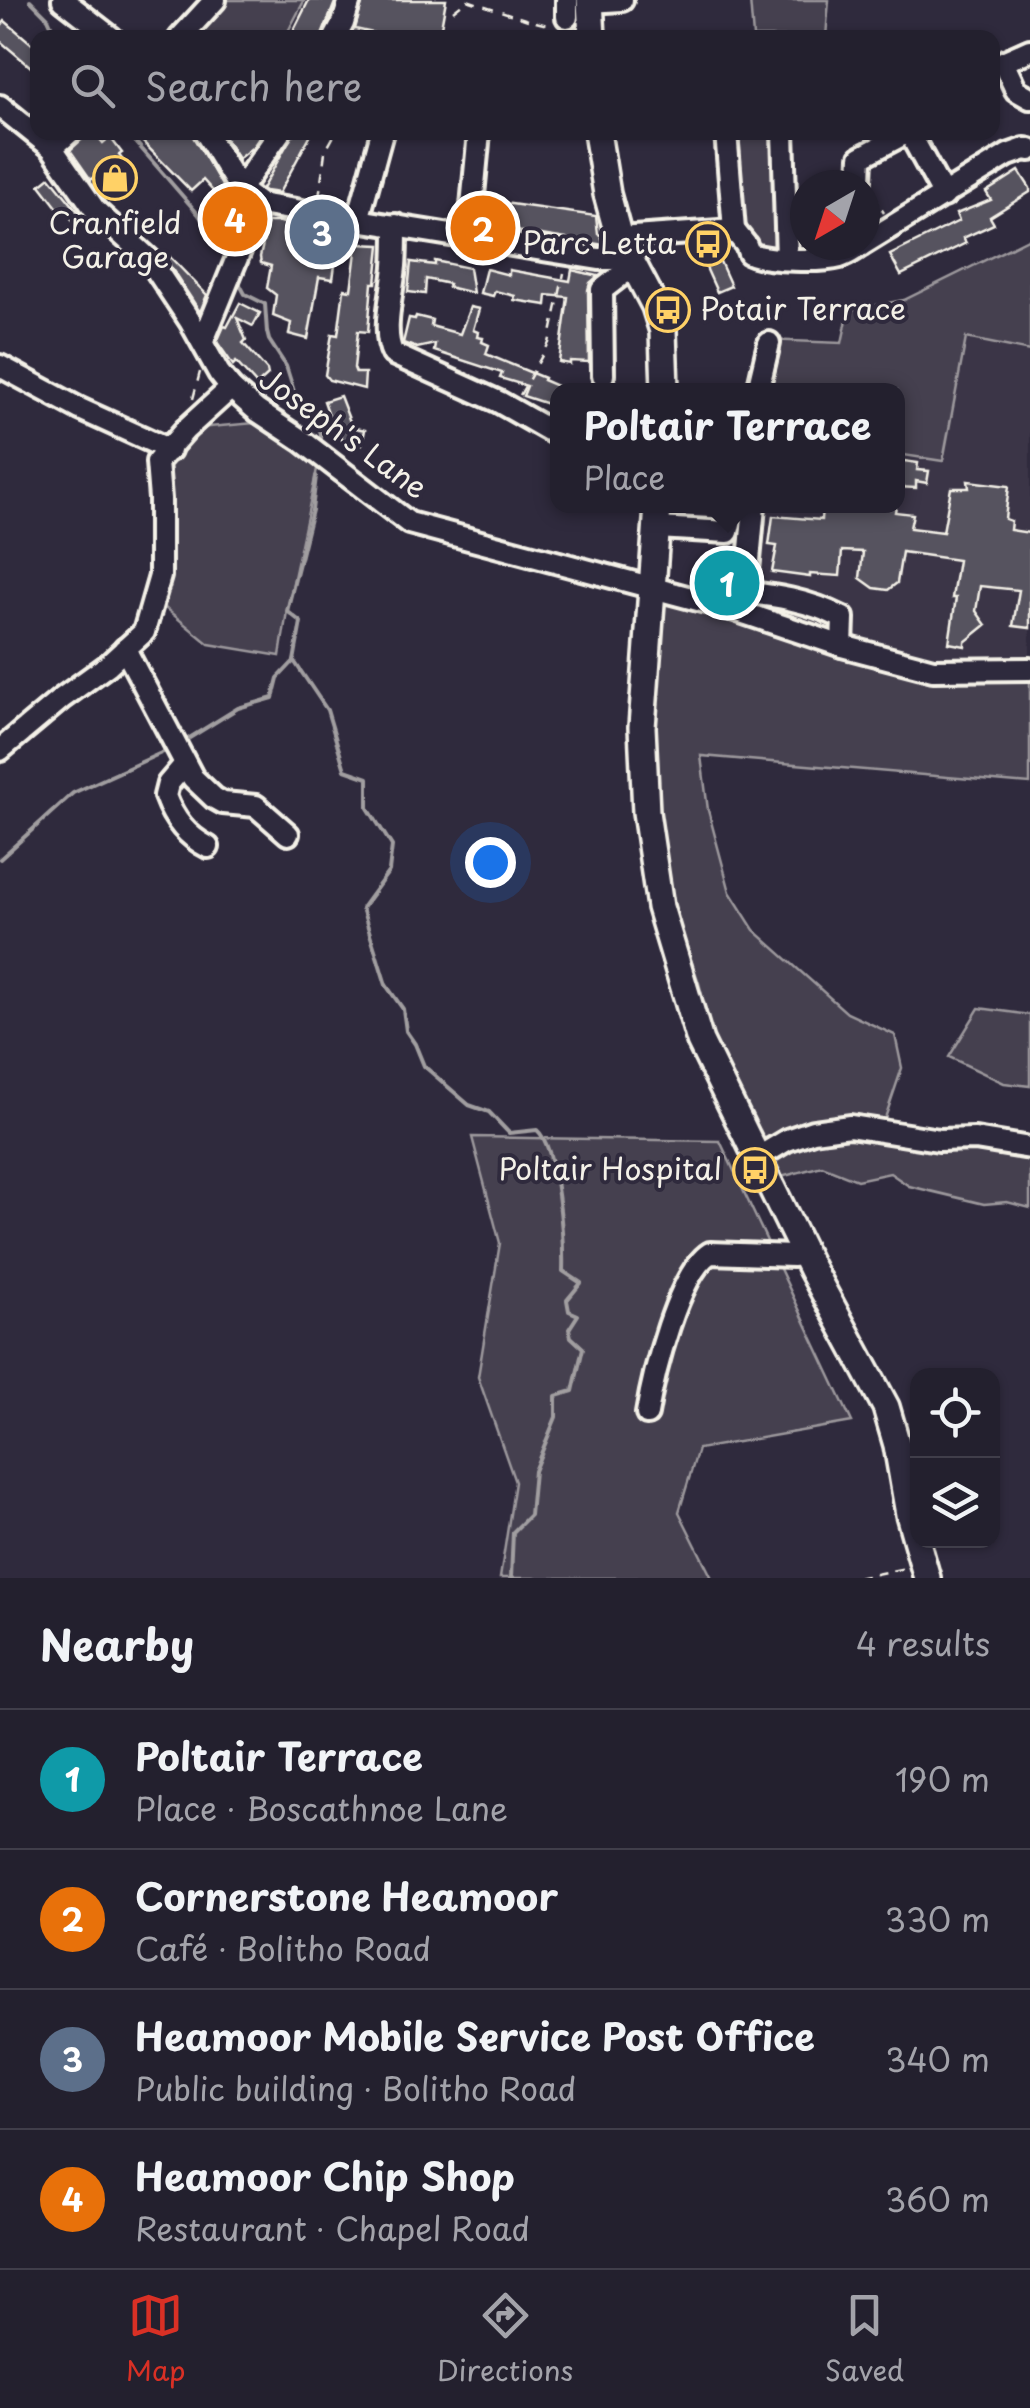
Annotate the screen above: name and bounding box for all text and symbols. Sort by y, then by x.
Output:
search box [30,30,1000,140]
text: Search here [145,57,362,114]
icon: search [65,58,120,113]
shop icon: Cranfield Garage [92,155,138,201]
north arrow [790,170,880,260]
pin: 4 [202,182,268,256]
pin: 2 [450,190,516,266]
pin: 3 [290,194,354,270]
place label: Cranfield Garage [48,199,182,278]
place label: Parc Letta [522,219,676,264]
bus stop icon: Parc Letta [685,221,731,267]
place label: Potair Terrace [700,285,906,330]
bus stop icon: Potair Terrace [645,287,691,333]
street label: Joseph's Lane [251,355,438,509]
popup [550,383,905,513]
text: Poltair Terrace [583,396,872,453]
text: Place [583,453,665,501]
pin: 1 [694,546,760,620]
your location [465,837,516,888]
place label: Poltair Hospital [499,1145,722,1190]
bus stop icon: Poltair Hospital [732,1147,778,1193]
map controls [910,1368,1000,1548]
button: locate [910,1368,1000,1458]
button: layers [910,1458,1000,1548]
text: Nearby [40,1612,194,1675]
text: 4 results [856,1619,990,1667]
text: Poltair Terrace [135,1727,423,1784]
text: 1 [65,1755,80,1803]
text: 190 m [895,1755,990,1803]
text: Place · Boscathnoe Lane [135,1784,508,1832]
text: Cornerstone Heamoor [135,1867,558,1924]
text: 2 [61,1895,84,1943]
text: 330 m [885,1895,990,1943]
text: Café · Bolitho Road [135,1924,431,1972]
text: Heamoor Mobile Service Post Office [135,2007,815,2064]
text: 3 [62,2035,83,2083]
text: 340 m [885,2035,990,2083]
text: Public building · Bolitho Road [135,2064,576,2112]
text: Heamoor Chip Shop [135,2147,515,2204]
text: 4 [62,2175,83,2223]
text: 360 m [885,2175,990,2223]
text: Restaurant · Chapel Road [135,2204,530,2252]
tab: Map [126,2288,186,2391]
tab: Directions [437,2288,573,2391]
tab: Saved [825,2288,904,2391]

